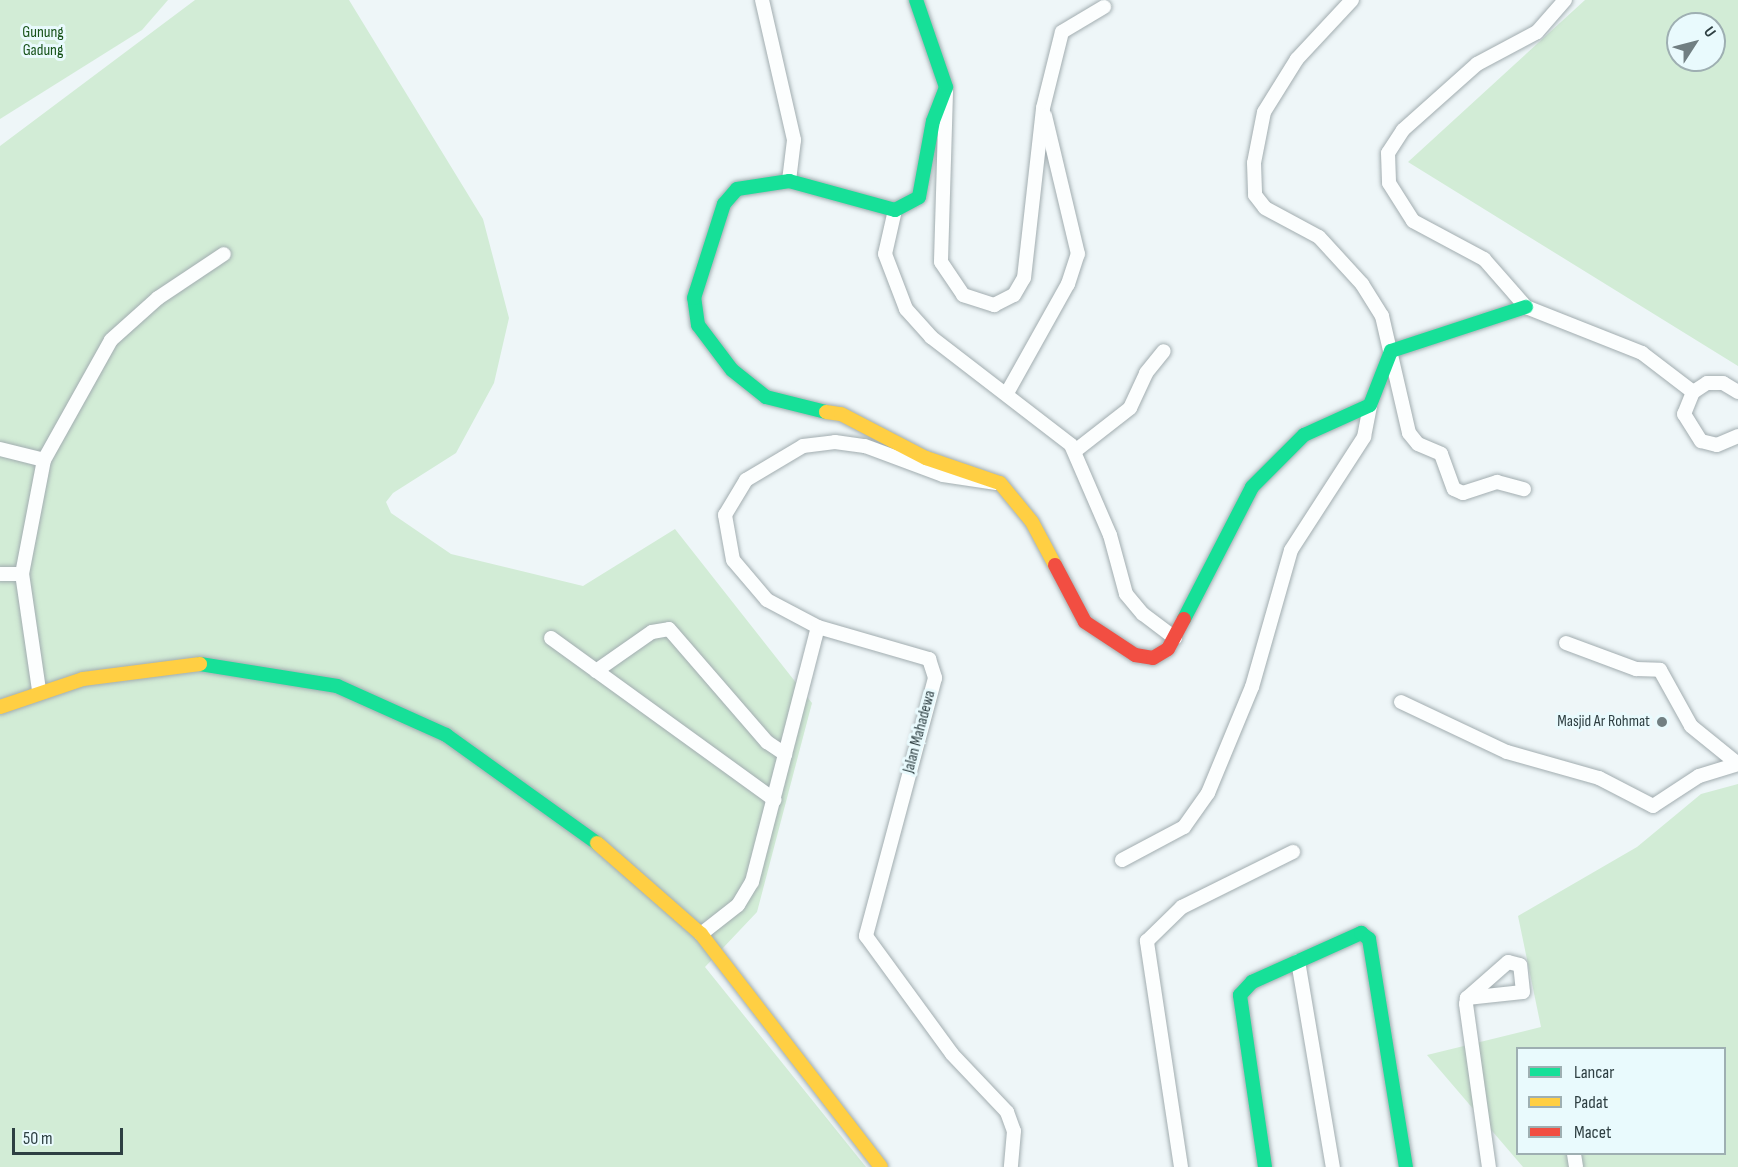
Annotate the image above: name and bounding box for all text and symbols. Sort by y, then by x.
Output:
north arrow [1666,12,1726,72]
park label: Gunung Gadung [22,23,64,61]
text: U [1699,23,1719,41]
street label: Jalan Mahadewa [900,689,940,775]
place label: Masjid Ar Rohmat [1557,712,1650,732]
marker: Masjid Ar Rohmat [1655,715,1669,729]
legend [1516,1047,1726,1155]
text: Lancar [1574,1062,1614,1083]
text: Padat [1574,1092,1608,1113]
scale bar [15,1116,126,1154]
text: Macet [1574,1122,1611,1143]
text: 50 m [23,1128,53,1149]

